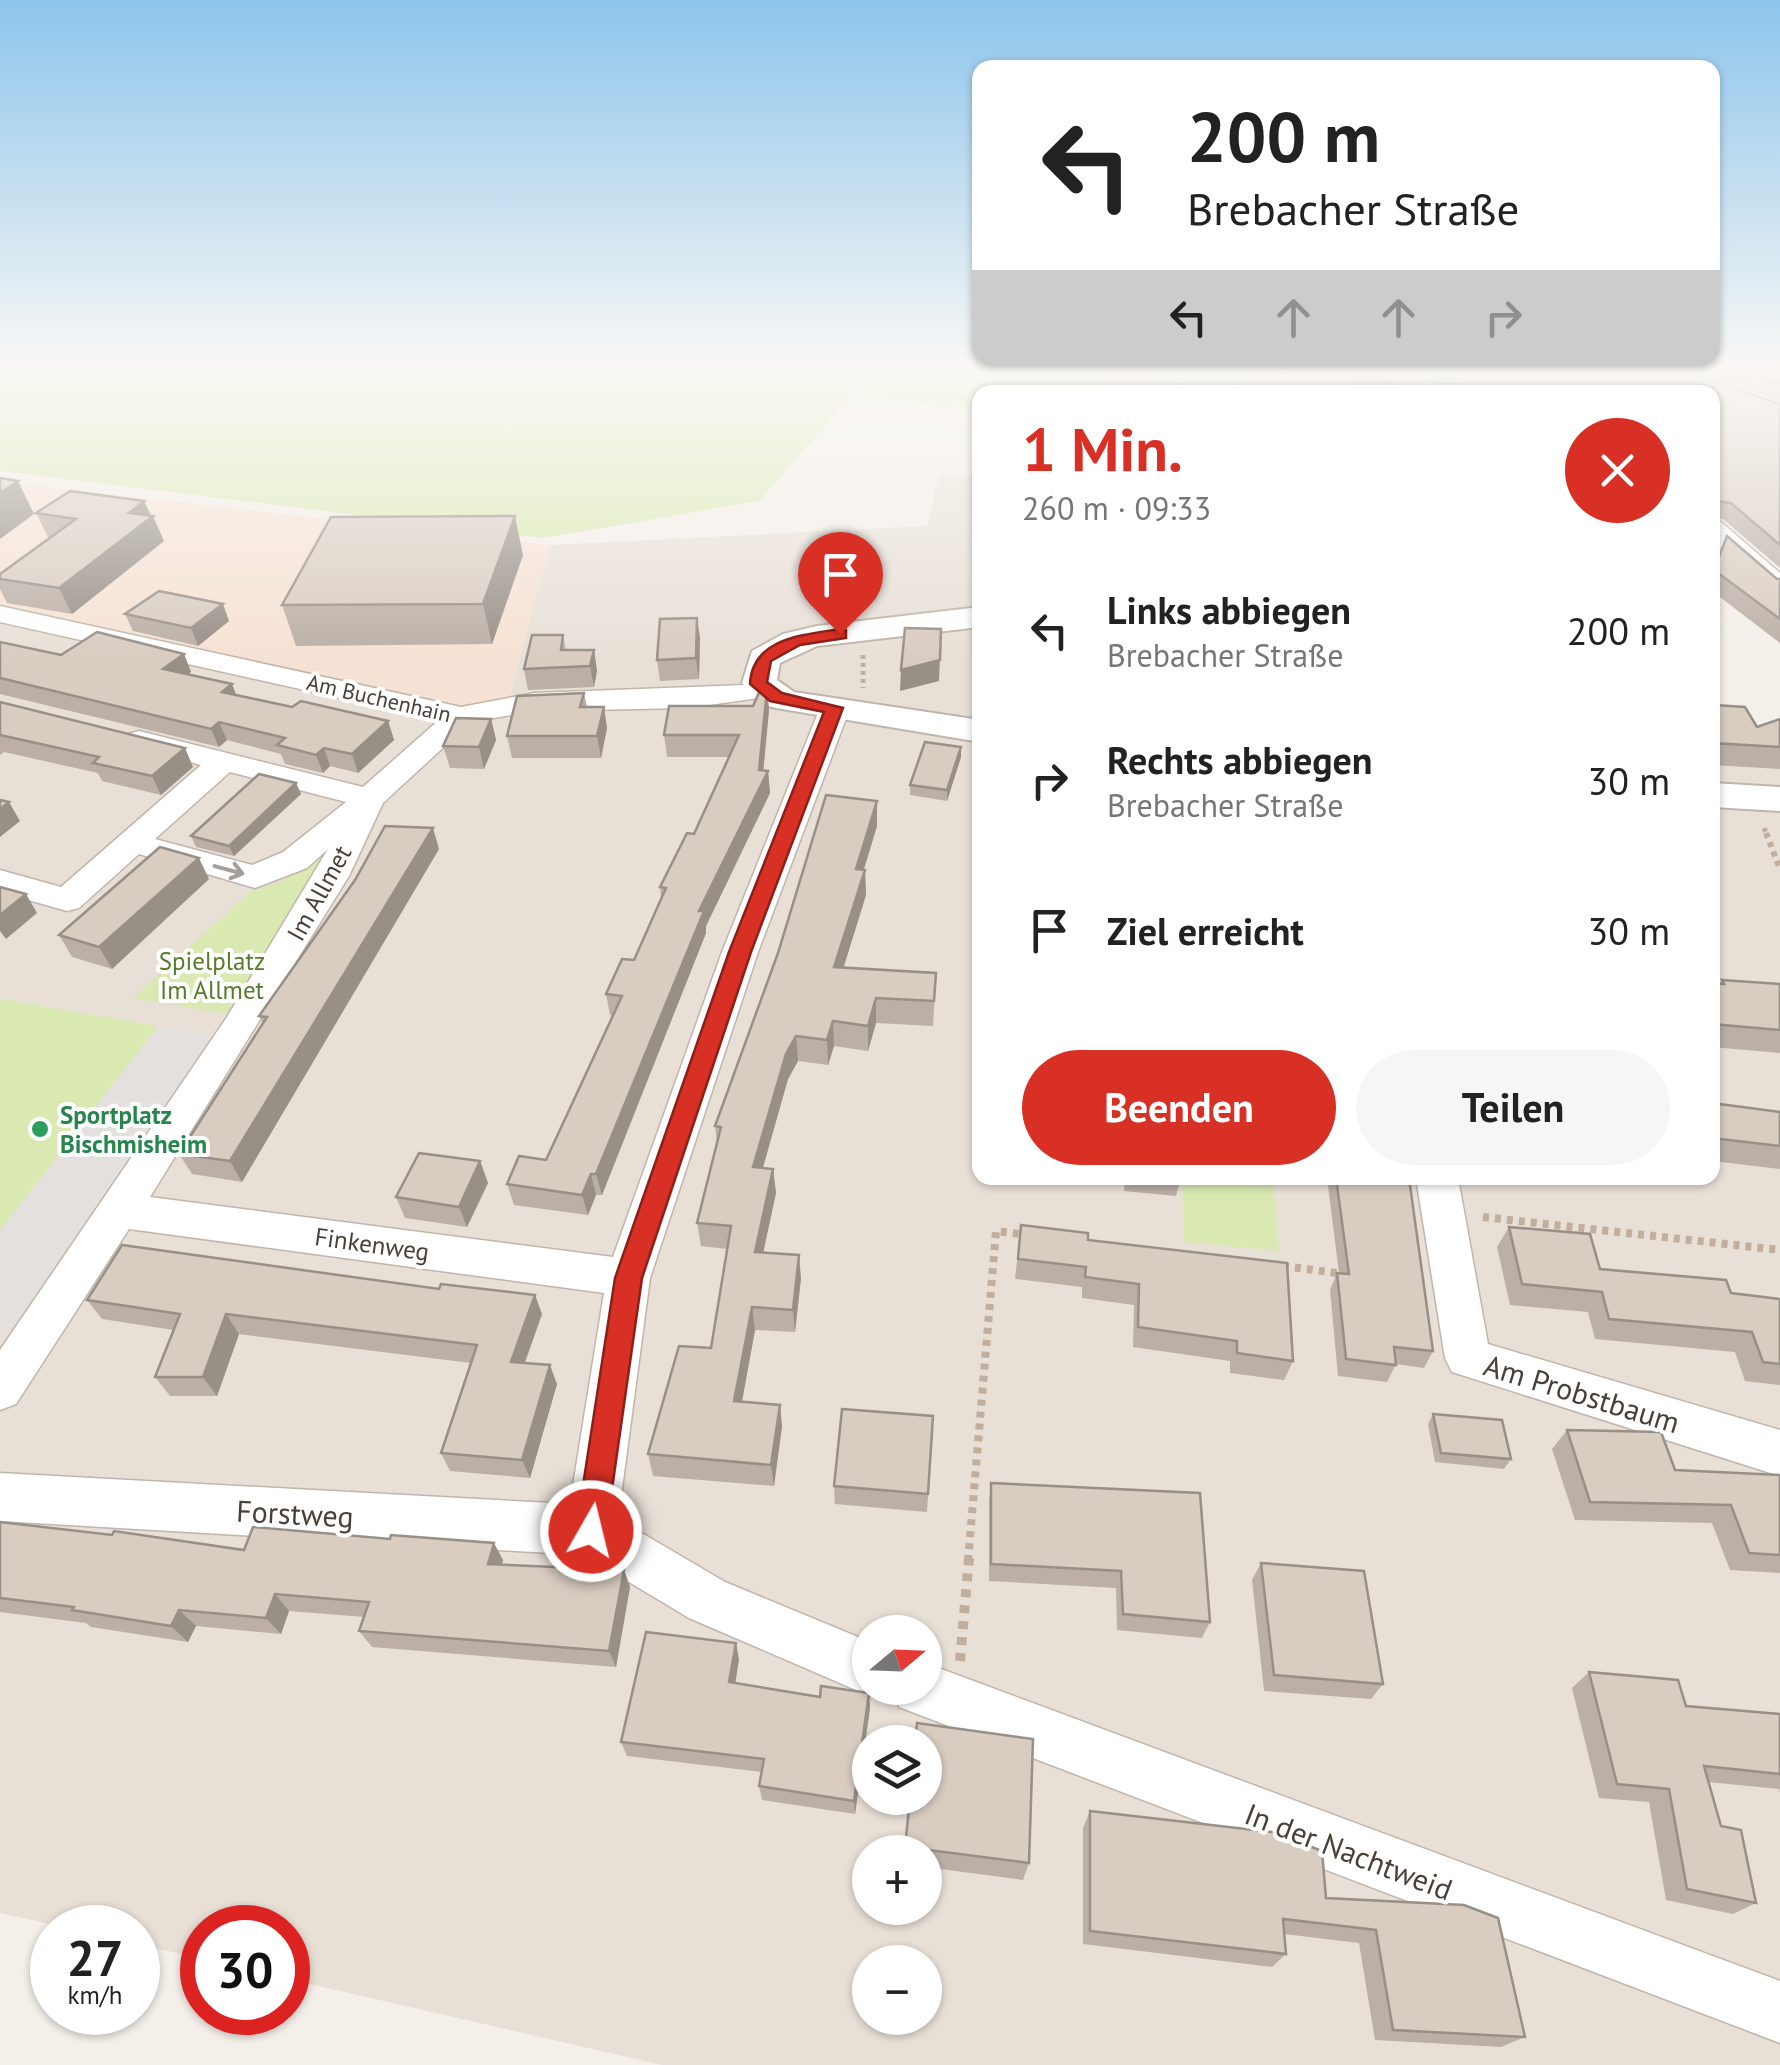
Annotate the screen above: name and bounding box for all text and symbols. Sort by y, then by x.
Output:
text: 200 m [1187,91,1380,181]
icon: left [1022,100,1152,230]
text: Brebacher Straße [1187,179,1519,237]
icon: left [1161,290,1216,345]
icon: ahead [1266,290,1321,345]
icon: ahead [1371,290,1426,345]
icon: right [1476,290,1531,345]
text: 1 Min. [1022,410,1183,488]
button: close [1565,418,1670,523]
text: 260 m · 09:33 [1022,487,1211,529]
pin [798,532,883,635]
icon: arrive [813,547,868,602]
text: Links abbiegen [1107,585,1351,634]
icon: left [1022,603,1077,658]
text: 200 m [1567,606,1670,655]
text: Brebacher Straße [1107,634,1343,676]
street label: Am Buchenhain [304,668,454,728]
text: Rechts abbiegen [1107,735,1373,784]
icon: right [1022,753,1077,808]
text: 30 m [1588,756,1670,805]
text: Brebacher Straße [1107,784,1343,826]
street label: Im Allmet [280,839,358,946]
one-way arrow [213,861,244,880]
icon: arrive [1022,903,1077,958]
text: Ziel erreicht [1107,906,1304,955]
text: 30 m [1588,906,1670,955]
park label: Spielplatz Im Allmet [159,945,265,1006]
button: Beenden [1022,1050,1336,1165]
button: Teilen [1356,1050,1670,1165]
place label: Sportplatz Bischmisheim [60,1099,207,1160]
marker: Sportplatz Bischmisheim [29,1118,51,1140]
street label: Finkenweg [313,1220,431,1268]
street label: Am Probstbaum [1479,1345,1685,1441]
position arrow [539,1479,643,1583]
street label: Forstweg [235,1490,355,1536]
north arrow [852,1615,942,1705]
map controls [852,1615,942,2035]
button: layers [852,1725,942,1815]
street label: In der Nachtweid [1240,1794,1458,1908]
button: + [852,1835,942,1925]
speed limit sign: 30 [180,1905,310,2035]
text: 27 [67,1925,123,1990]
button: − [852,1945,942,2035]
text: km/h [68,1979,122,2011]

